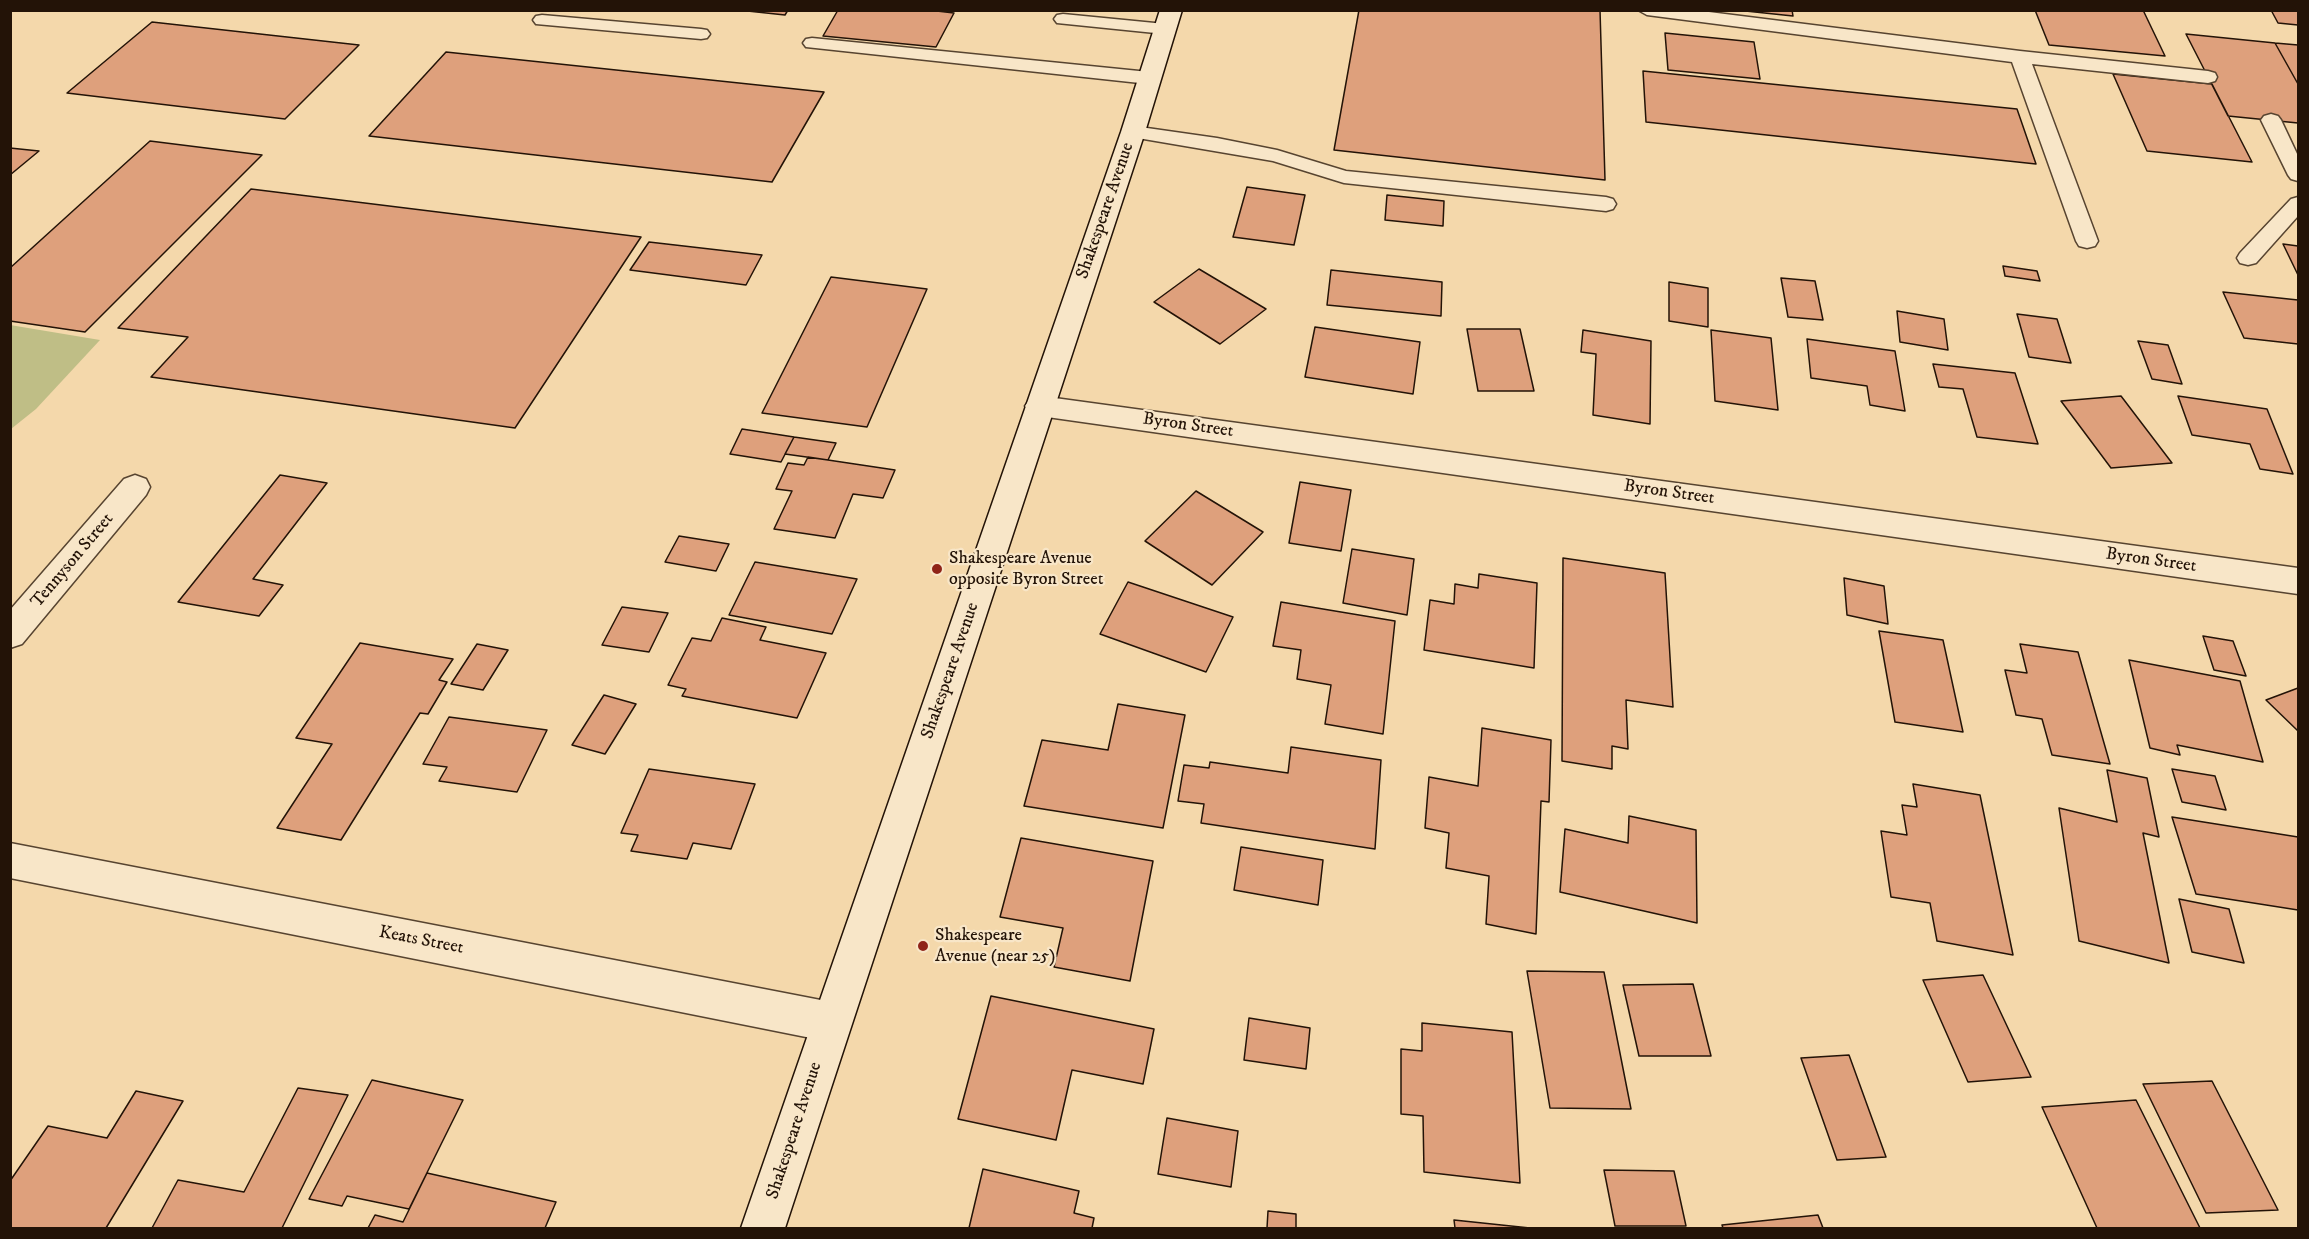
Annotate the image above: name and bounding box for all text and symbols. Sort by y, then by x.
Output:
street label: Shakespeare Avenue [1073,140,1139,282]
street label: Byron Street [1141,409,1235,443]
street label: Byron Street [1622,476,1716,510]
street label: Tennyson Street [27,509,119,613]
street label: Byron Street [2104,544,2198,578]
place label: Shakespeare Avenue opposite Byron Street [949,548,1103,590]
marker: Shakespeare Avenue opposite Byron Street [930,562,944,576]
street label: Shakespeare Avenue [918,600,984,742]
street label: Keats Street [377,922,465,960]
place label: Shakespeare Avenue (near 25) [935,925,1055,968]
marker: Shakespeare Avenue (near 25) [916,939,930,953]
street label: Shakespeare Avenue [763,1060,827,1202]

